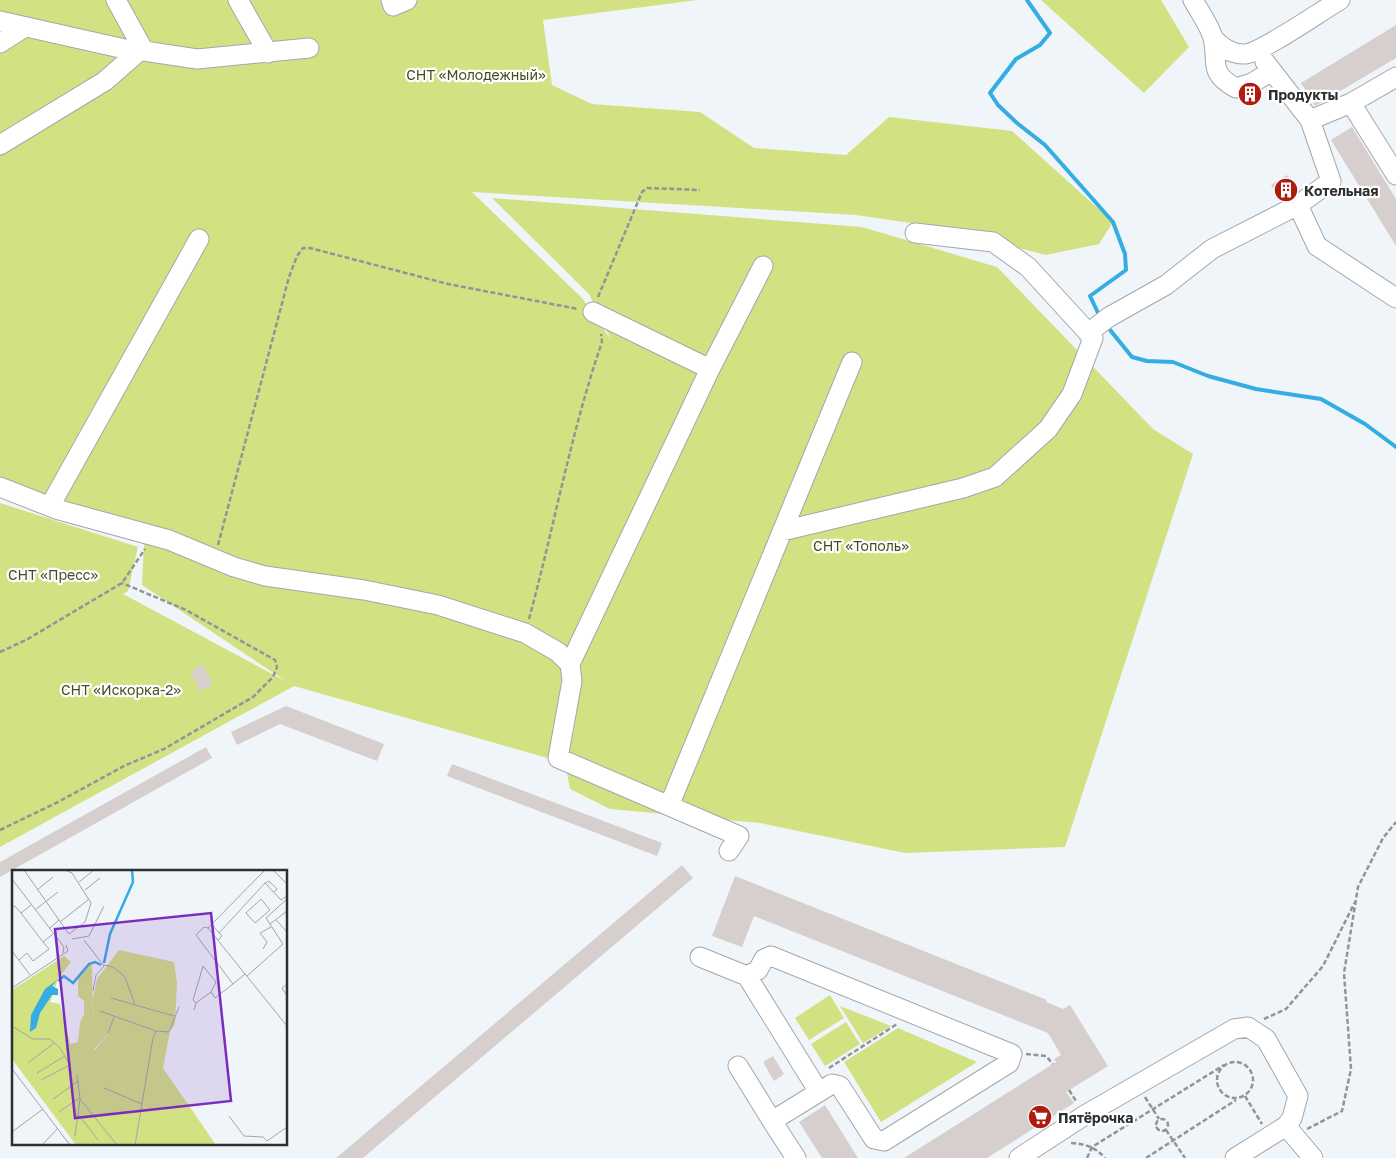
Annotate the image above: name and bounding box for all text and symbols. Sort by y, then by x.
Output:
park label: СНТ «Молодежный» [406,66,546,83]
building icon: Продукты [1237,81,1263,107]
place label: Продукты [1268,86,1338,103]
building icon: Котельная [1273,177,1299,203]
place label: Котельная [1304,182,1378,199]
park label: СНТ «Тополь» [813,537,909,554]
park label: СНТ «Пресс» [8,566,98,583]
park label: СНТ «Искорка-2» [61,681,181,698]
inset map [12,870,288,1146]
supermarket icon: Пятёрочка [1027,1104,1053,1130]
place label: Пятёрочка [1058,1109,1133,1126]

